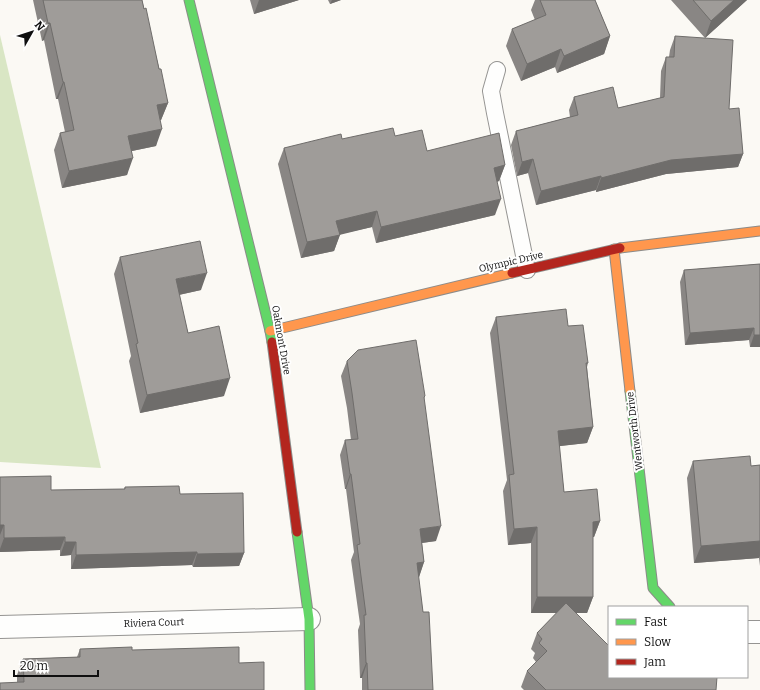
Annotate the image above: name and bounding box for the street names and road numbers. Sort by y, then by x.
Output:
street label: Olympic Drive [478,249,544,275]
street label: Oakmont Drive [269,304,293,376]
street label: Wentworth Drive [624,391,646,471]
street label: Riviera Court [123,616,185,630]

